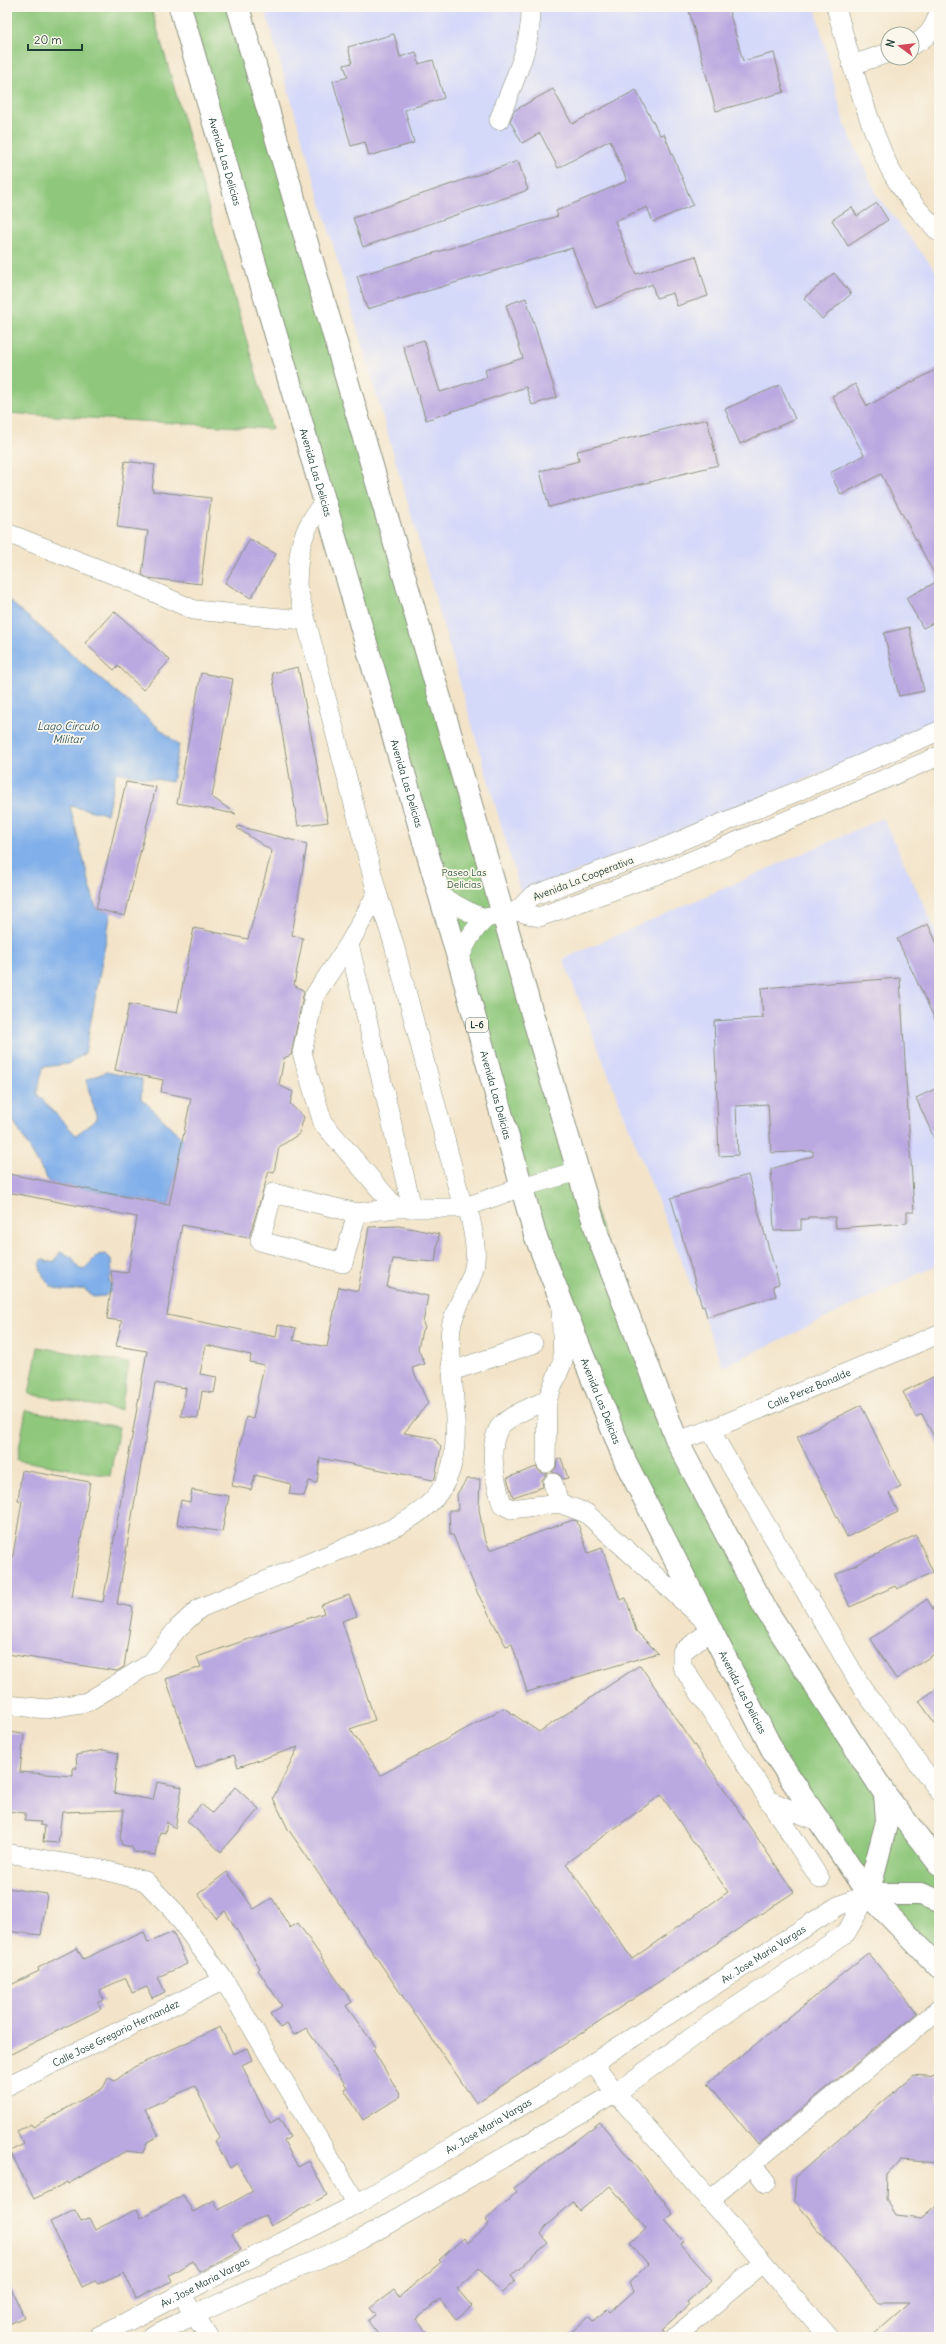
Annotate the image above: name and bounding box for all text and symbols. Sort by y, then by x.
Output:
scale bar [28,26,82,52]
north arrow [880,26,920,66]
text: 20 m [34,32,62,47]
text: N [883,38,898,49]
street label: Avenida Las Delicias [206,116,244,208]
street label: Avenida Las Delicias [297,427,335,519]
water label: Lago Circulo Militar [37,719,100,746]
street label: Avenida Las Delicias [388,738,426,830]
street label: Avenida La Cooperativa [531,853,636,904]
park label: Paseo Las Delicias [441,866,487,891]
road number: L-6 [466,1018,488,1032]
street label: Avenida Las Delicias [477,1049,514,1141]
street label: Avenida Las Delicias [578,1356,624,1446]
street label: Calle Perez Bonalde [765,1366,853,1412]
street label: Avenida Las Delicias [716,1649,769,1736]
street label: Av. Jose Maria Vargas [719,1922,809,1986]
street label: Calle Jose Gregorio Hernandez [50,1997,182,2070]
street label: Av. Jose Maria Vargas [443,2095,534,2157]
street label: Av. Jose Maria Vargas [158,2254,252,2310]

